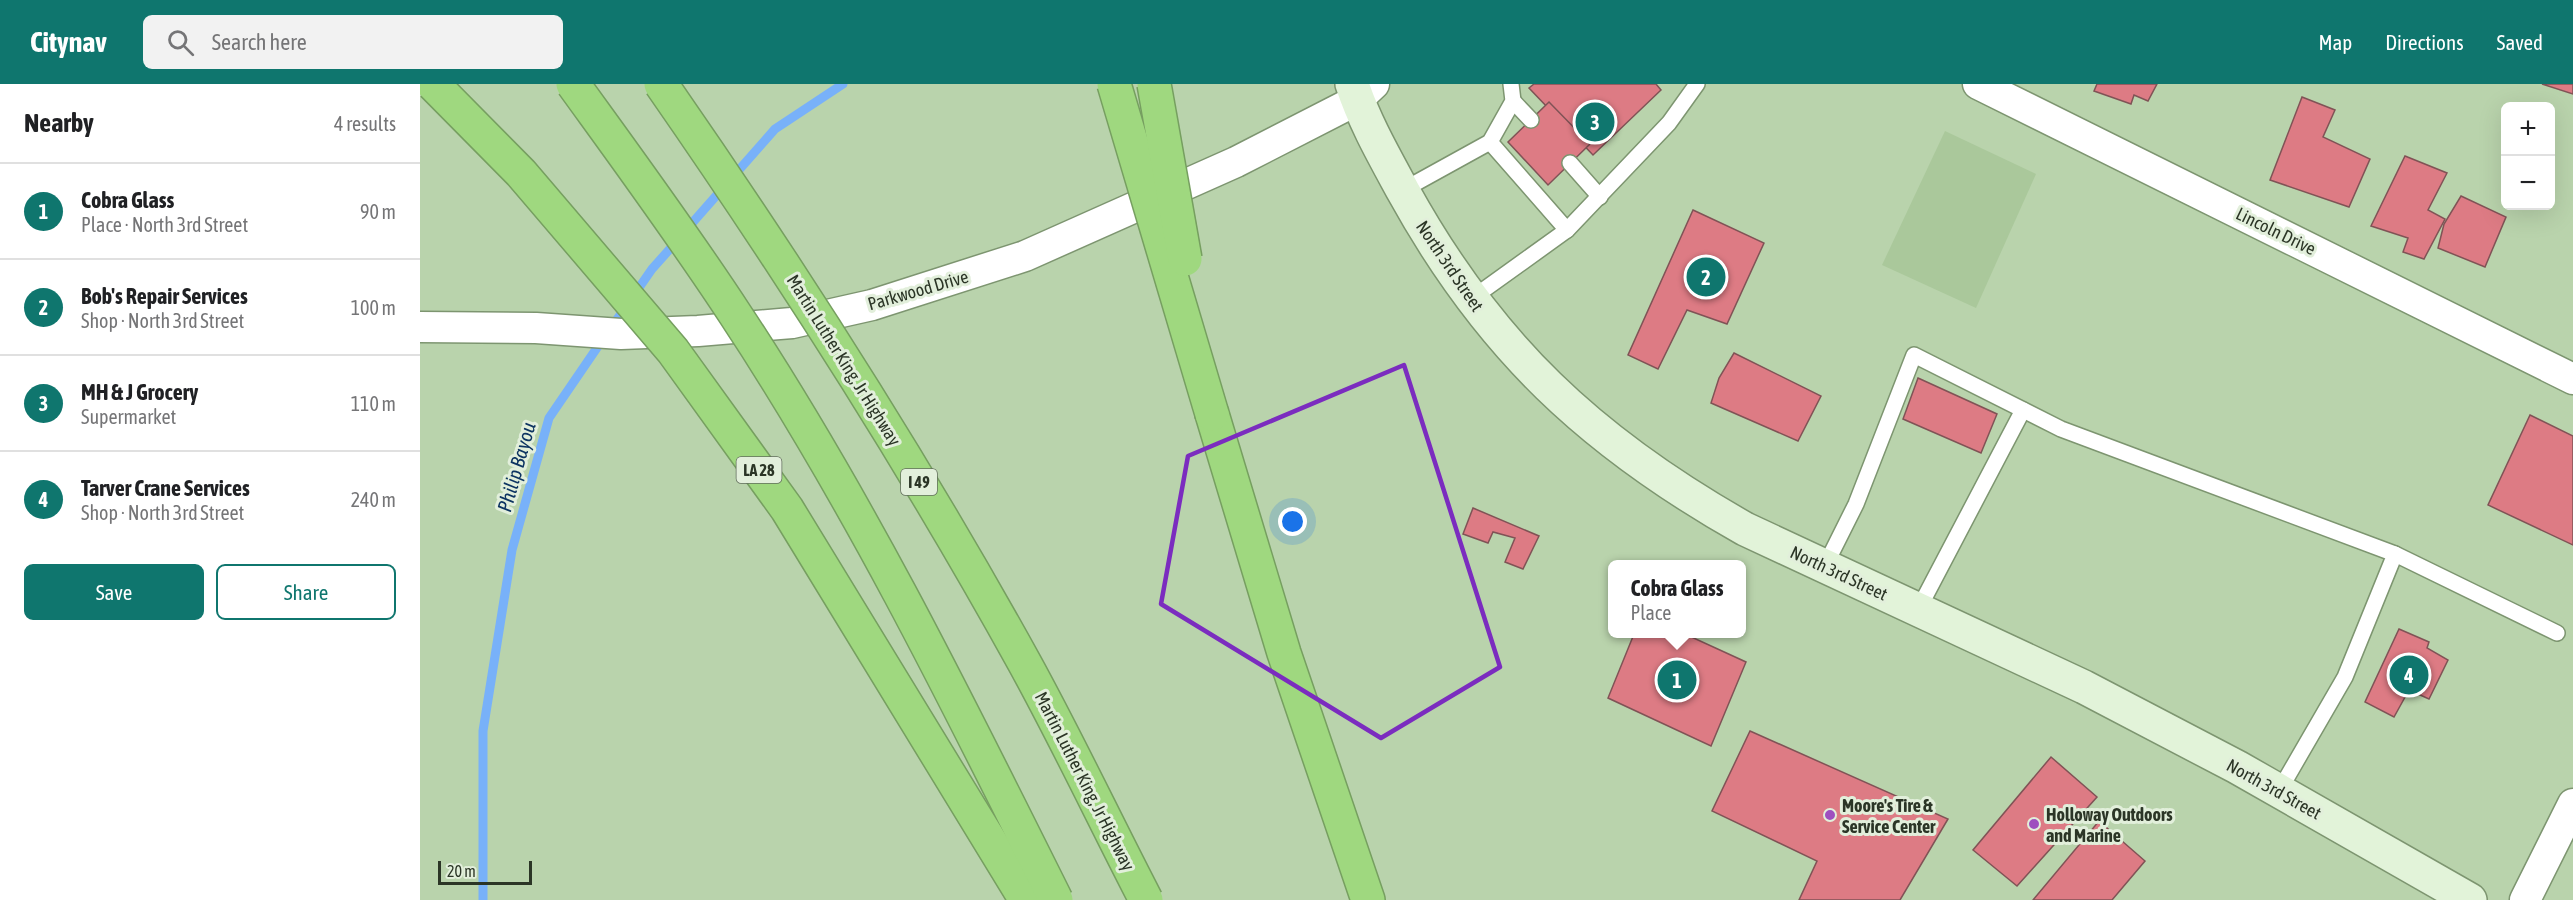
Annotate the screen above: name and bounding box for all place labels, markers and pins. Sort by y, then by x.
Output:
pin: 3 [1576,99,1614,144]
pin: 2 [1686,254,1726,300]
pin: 4 [2390,652,2428,698]
pin: 1 [1658,658,1696,702]
place label: Moore's Tire & Service Center [1842,795,1936,837]
place label: Holloway Outdoors and Marine [2046,804,2173,846]
marker: Moore's Tire & Service Center [1823,808,1837,822]
marker: Holloway Outdoors and Marine [2027,817,2041,831]

